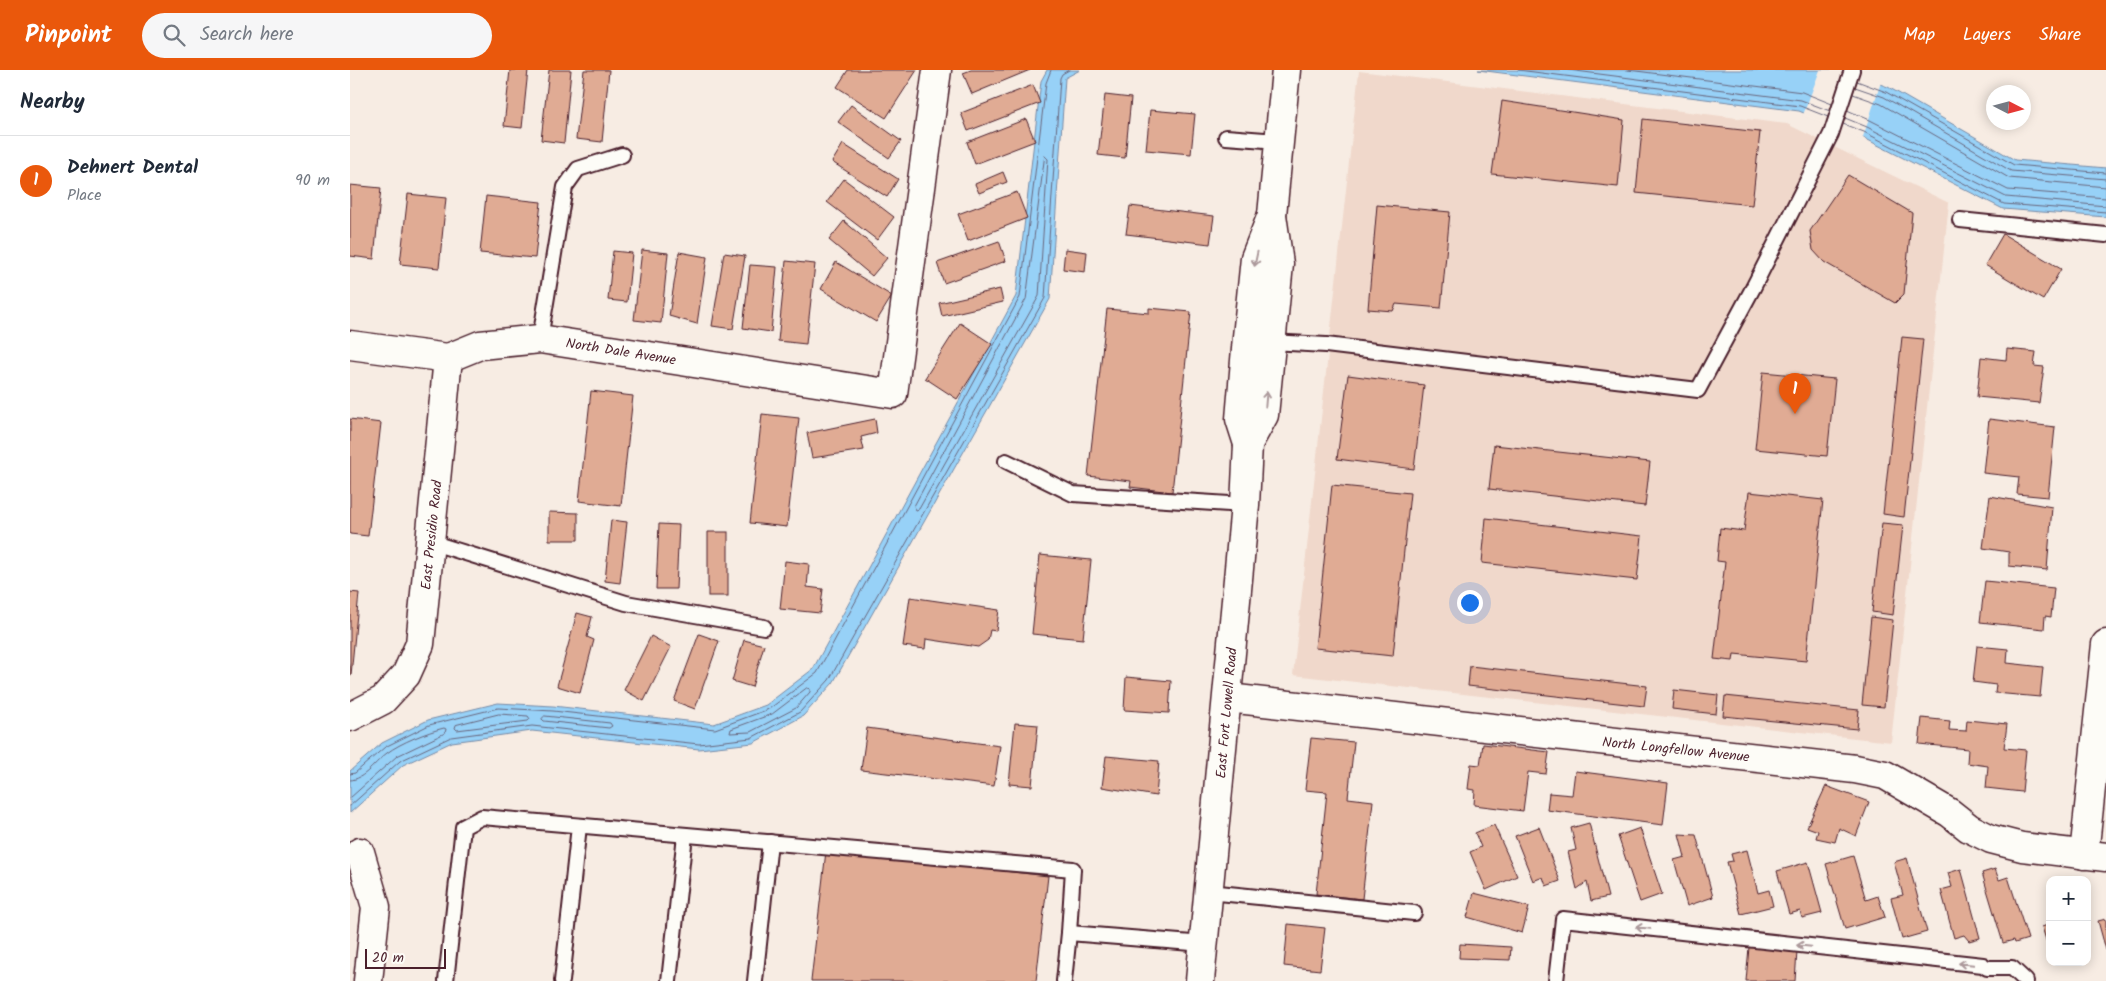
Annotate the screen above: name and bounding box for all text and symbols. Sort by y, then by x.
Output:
search box [142,13,492,58]
text: Pinpoint [25,16,112,55]
text: Search here [200,20,294,50]
icon: search [160,21,188,49]
text: Map [1904,21,1935,50]
text: Layers [1963,21,2011,50]
text: Share [2039,21,2081,50]
north arrow [1986,85,2031,130]
text: Nearby [20,86,85,119]
text: Dehnert Dental [67,153,198,183]
text: 1 [34,168,38,193]
text: 90 m [295,168,330,193]
text: Place [67,183,101,208]
one-way arrow [1251,251,1260,267]
street label: North Dale Avenue [564,332,678,372]
pin: 1 [1779,373,1811,414]
one-way arrow [1261,392,1270,408]
street label: East Presidio Road [415,478,449,591]
your location [1457,590,1483,616]
street label: East Fort Lowell Road [1210,646,1244,779]
street label: North Longfellow Avenue [1601,731,1751,769]
map controls [2046,876,2091,966]
button: + [2046,876,2091,921]
button: − [2046,921,2091,966]
one-way arrow [1635,923,1651,933]
one-way arrow [1796,941,1812,951]
scale bar [365,946,446,969]
text: 20 m [372,947,404,969]
one-way arrow [1958,959,1974,969]

